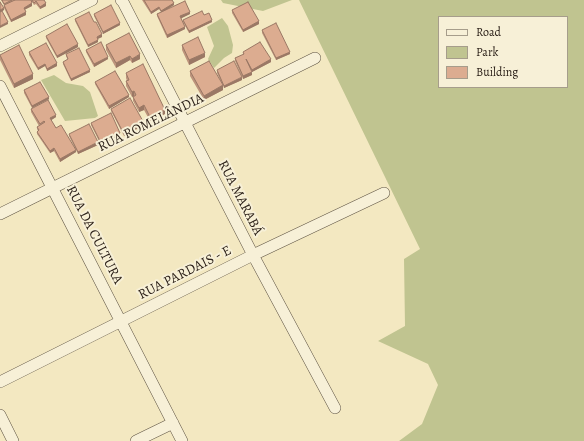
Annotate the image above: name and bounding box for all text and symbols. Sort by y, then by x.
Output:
legend [438,16,568,88]
text: Road [476,24,501,40]
text: Park [476,44,499,60]
text: Building [476,64,518,80]
street label: RUA ROMELÂNDIA [95,90,207,156]
street label: RUA MARABÁ [214,158,266,238]
street label: RUA DA CULTURA [62,183,126,287]
street label: RUA PARDAIS - E [136,242,234,304]

